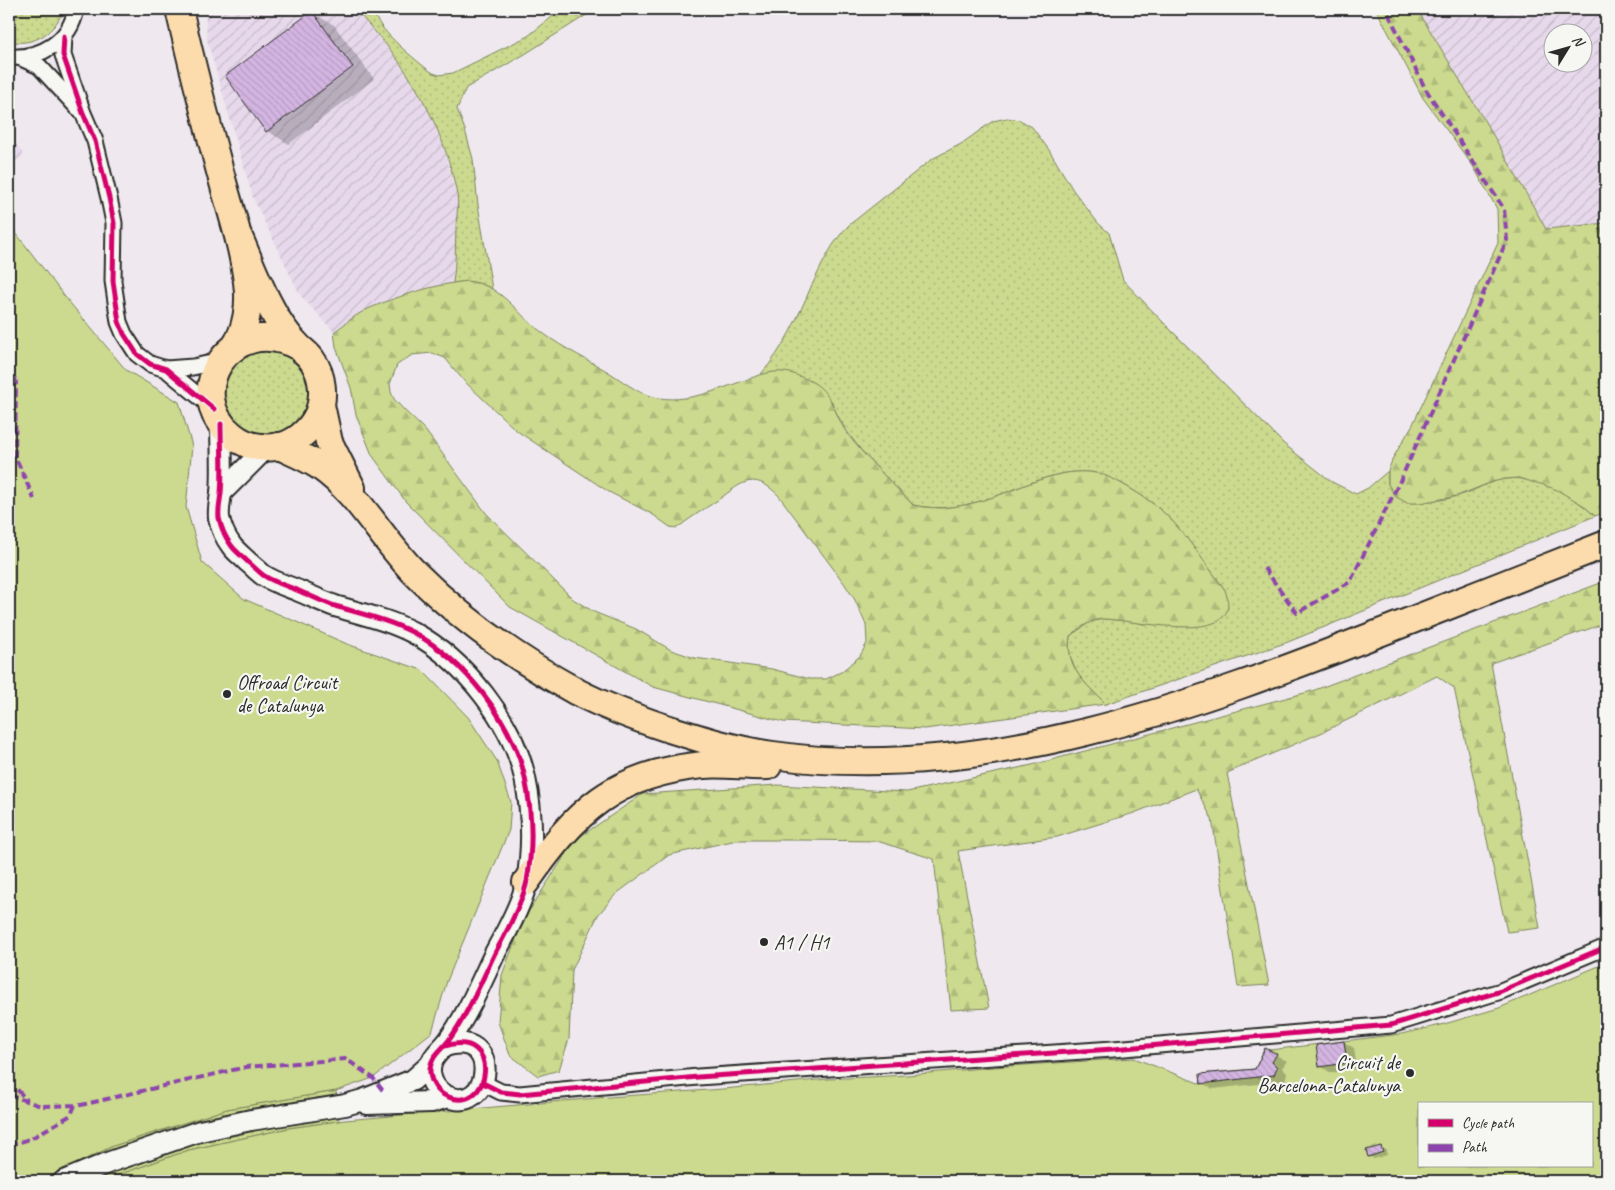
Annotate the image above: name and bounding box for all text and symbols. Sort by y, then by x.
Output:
north arrow [1542,22,1592,72]
text: N [1569,32,1589,51]
place label: Offroad Circuit de Catalunya [237,670,340,718]
marker: Offroad Circuit de Catalunya [221,688,233,700]
place label: A1 / H1 [774,930,831,955]
marker: A1 / H1 [758,936,770,948]
place label: Circuit de Barcelona-Catalunya [1257,1050,1401,1098]
marker: Circuit de Barcelona-Catalunya [1404,1067,1416,1079]
legend [1418,1102,1592,1168]
text: Cycle path [1462,1114,1514,1133]
text: Path [1462,1138,1488,1157]

